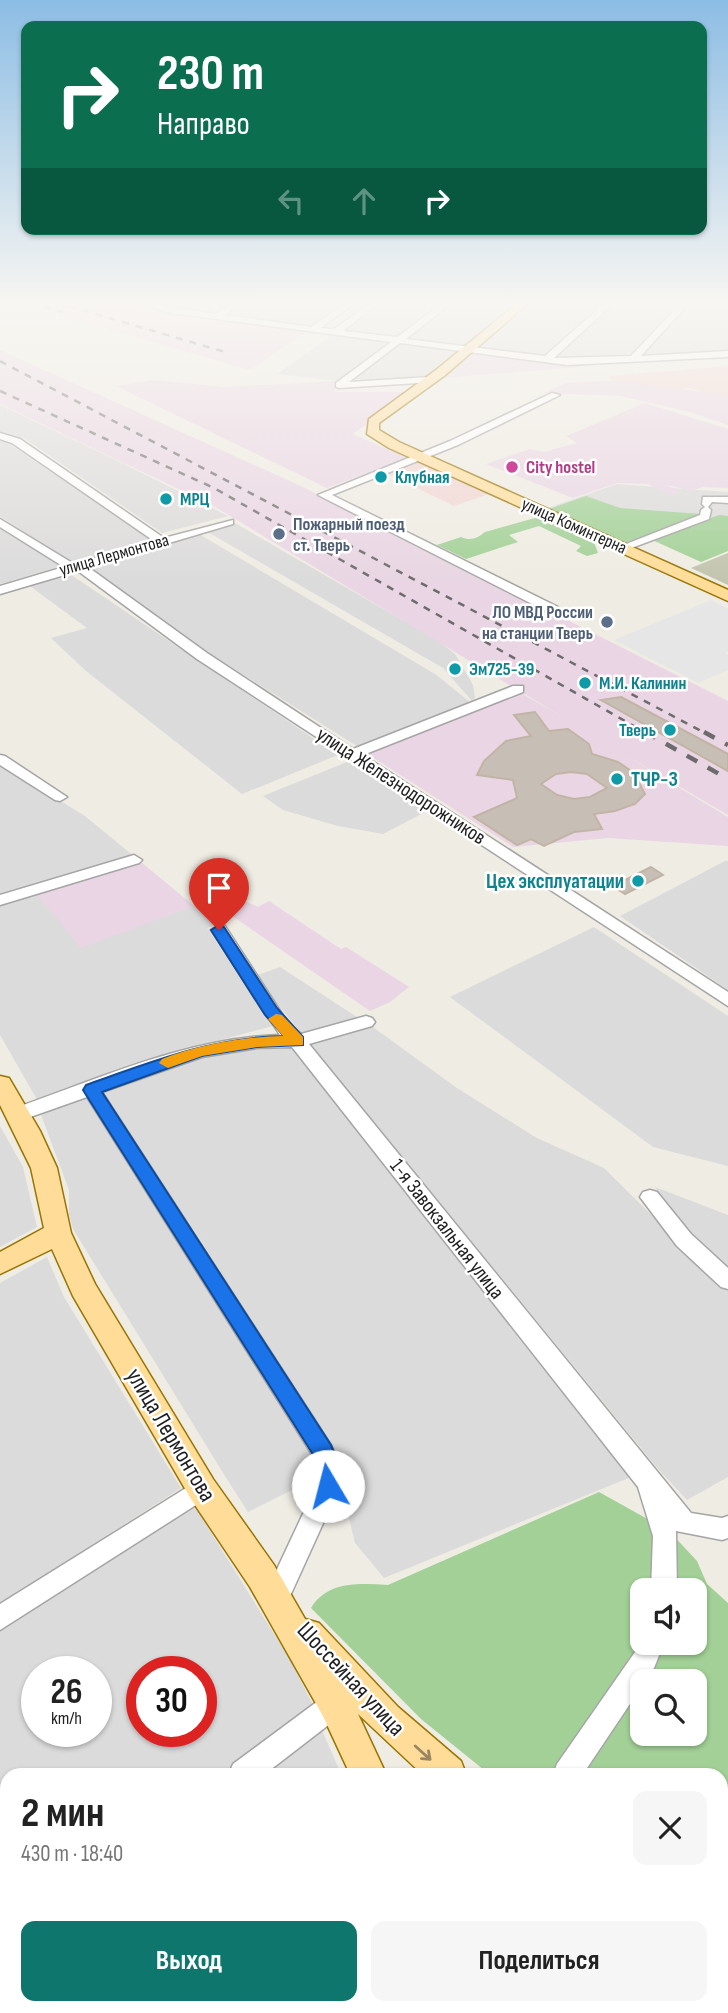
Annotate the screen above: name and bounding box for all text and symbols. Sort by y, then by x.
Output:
text: 230 m [157,45,264,104]
icon: right [42,49,133,140]
text: Направо [157,105,250,144]
icon: left [272,182,310,220]
icon: ahead [345,182,383,220]
icon: right [418,182,456,220]
place label: City hostel [526,457,595,478]
marker: City hostel [504,459,520,475]
place label: Клубная [395,467,450,488]
marker: Клубная [373,469,389,485]
place label: МРЦ [180,489,210,510]
marker: МРЦ [158,491,174,507]
street label: улица Коминтерна [518,493,630,559]
place label: Пожарный поезд ст. Тверь [293,514,405,556]
marker: Пожарный поезд ст. Тверь [271,526,287,542]
street label: улица Лермонтова [57,529,171,581]
place label: ЛО МВД России на станции Тверь [482,602,593,644]
marker: ЛО МВД России на станции Тверь [599,614,615,630]
place label: Эм725-39 [469,659,534,680]
marker: Эм725-39 [447,661,463,677]
place label: М.И. Калинин [599,673,687,694]
marker: М.И. Калинин [577,675,593,691]
place label: Тверь [619,720,656,741]
street label: улица Железнодорожников [312,722,490,850]
marker: Тверь [662,722,678,738]
place label: ТЧР-3 [631,767,678,792]
marker: ТЧР-3 [609,771,625,787]
pin [189,858,249,930]
icon: arrive [200,869,238,907]
place label: Цех эксплуатации [486,869,624,894]
marker: Цех эксплуатации [630,873,646,889]
street label: 1-я Завокзальная улица [385,1154,509,1304]
street label: улица Лермонтова [120,1363,222,1507]
position arrow [291,1449,365,1523]
map controls [630,1578,707,1746]
button: sound [630,1578,707,1655]
street label: Шоссейная улица [291,1616,411,1742]
speed limit sign: 30 [126,1656,217,1747]
button: search [630,1669,707,1746]
text: 26 [51,1671,82,1714]
text: km/h [51,1708,82,1729]
one-way arrow [414,1745,432,1761]
text: 2 мин [21,1788,104,1839]
button: close [633,1791,707,1865]
text: 430 m · 18:40 [21,1840,123,1868]
button: Выход [21,1921,357,2001]
button: Поделиться [371,1921,707,2001]

